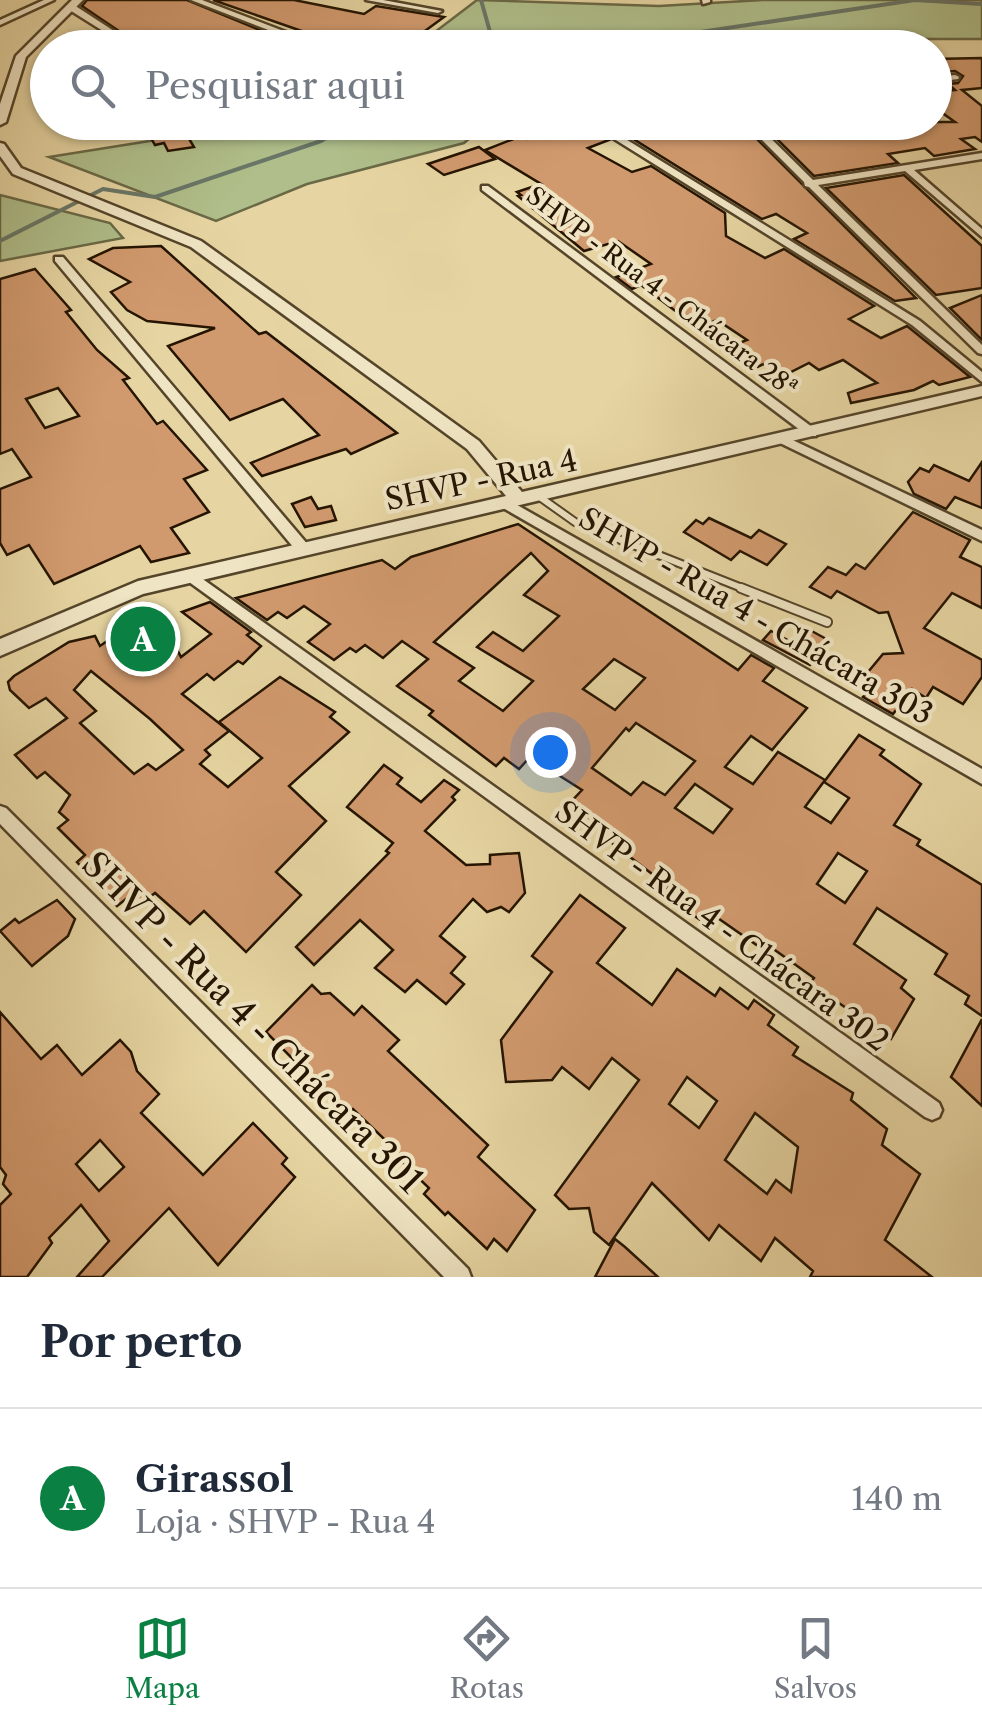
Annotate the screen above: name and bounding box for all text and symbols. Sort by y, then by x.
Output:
search box [30,30,952,140]
icon: search [65,58,120,113]
text: Pesquisar aqui [145,62,405,109]
street label: SHVP - Rua 4 - Chácara 28ª [520,180,804,404]
street label: SHVP - Rua 4 [382,442,580,518]
street label: SHVP - Rua 4 - Chácara 303 [573,499,939,733]
pin: A [110,602,176,676]
your location [525,727,576,778]
street label: SHVP - Rua 4 - Chácara 302 [548,793,896,1059]
street label: SHVP - Rua 4 - Chácara 301 [73,842,433,1202]
text: Por perto [40,1316,243,1368]
text: Girassol [135,1455,294,1502]
text: A [60,1479,85,1518]
text: 140 m [851,1479,942,1518]
text: Loja · SHVP - Rua 4 [135,1502,435,1541]
tab: Mapa [125,1611,200,1705]
tab: Rotas [450,1611,524,1705]
tab: Salvos [774,1611,857,1705]

